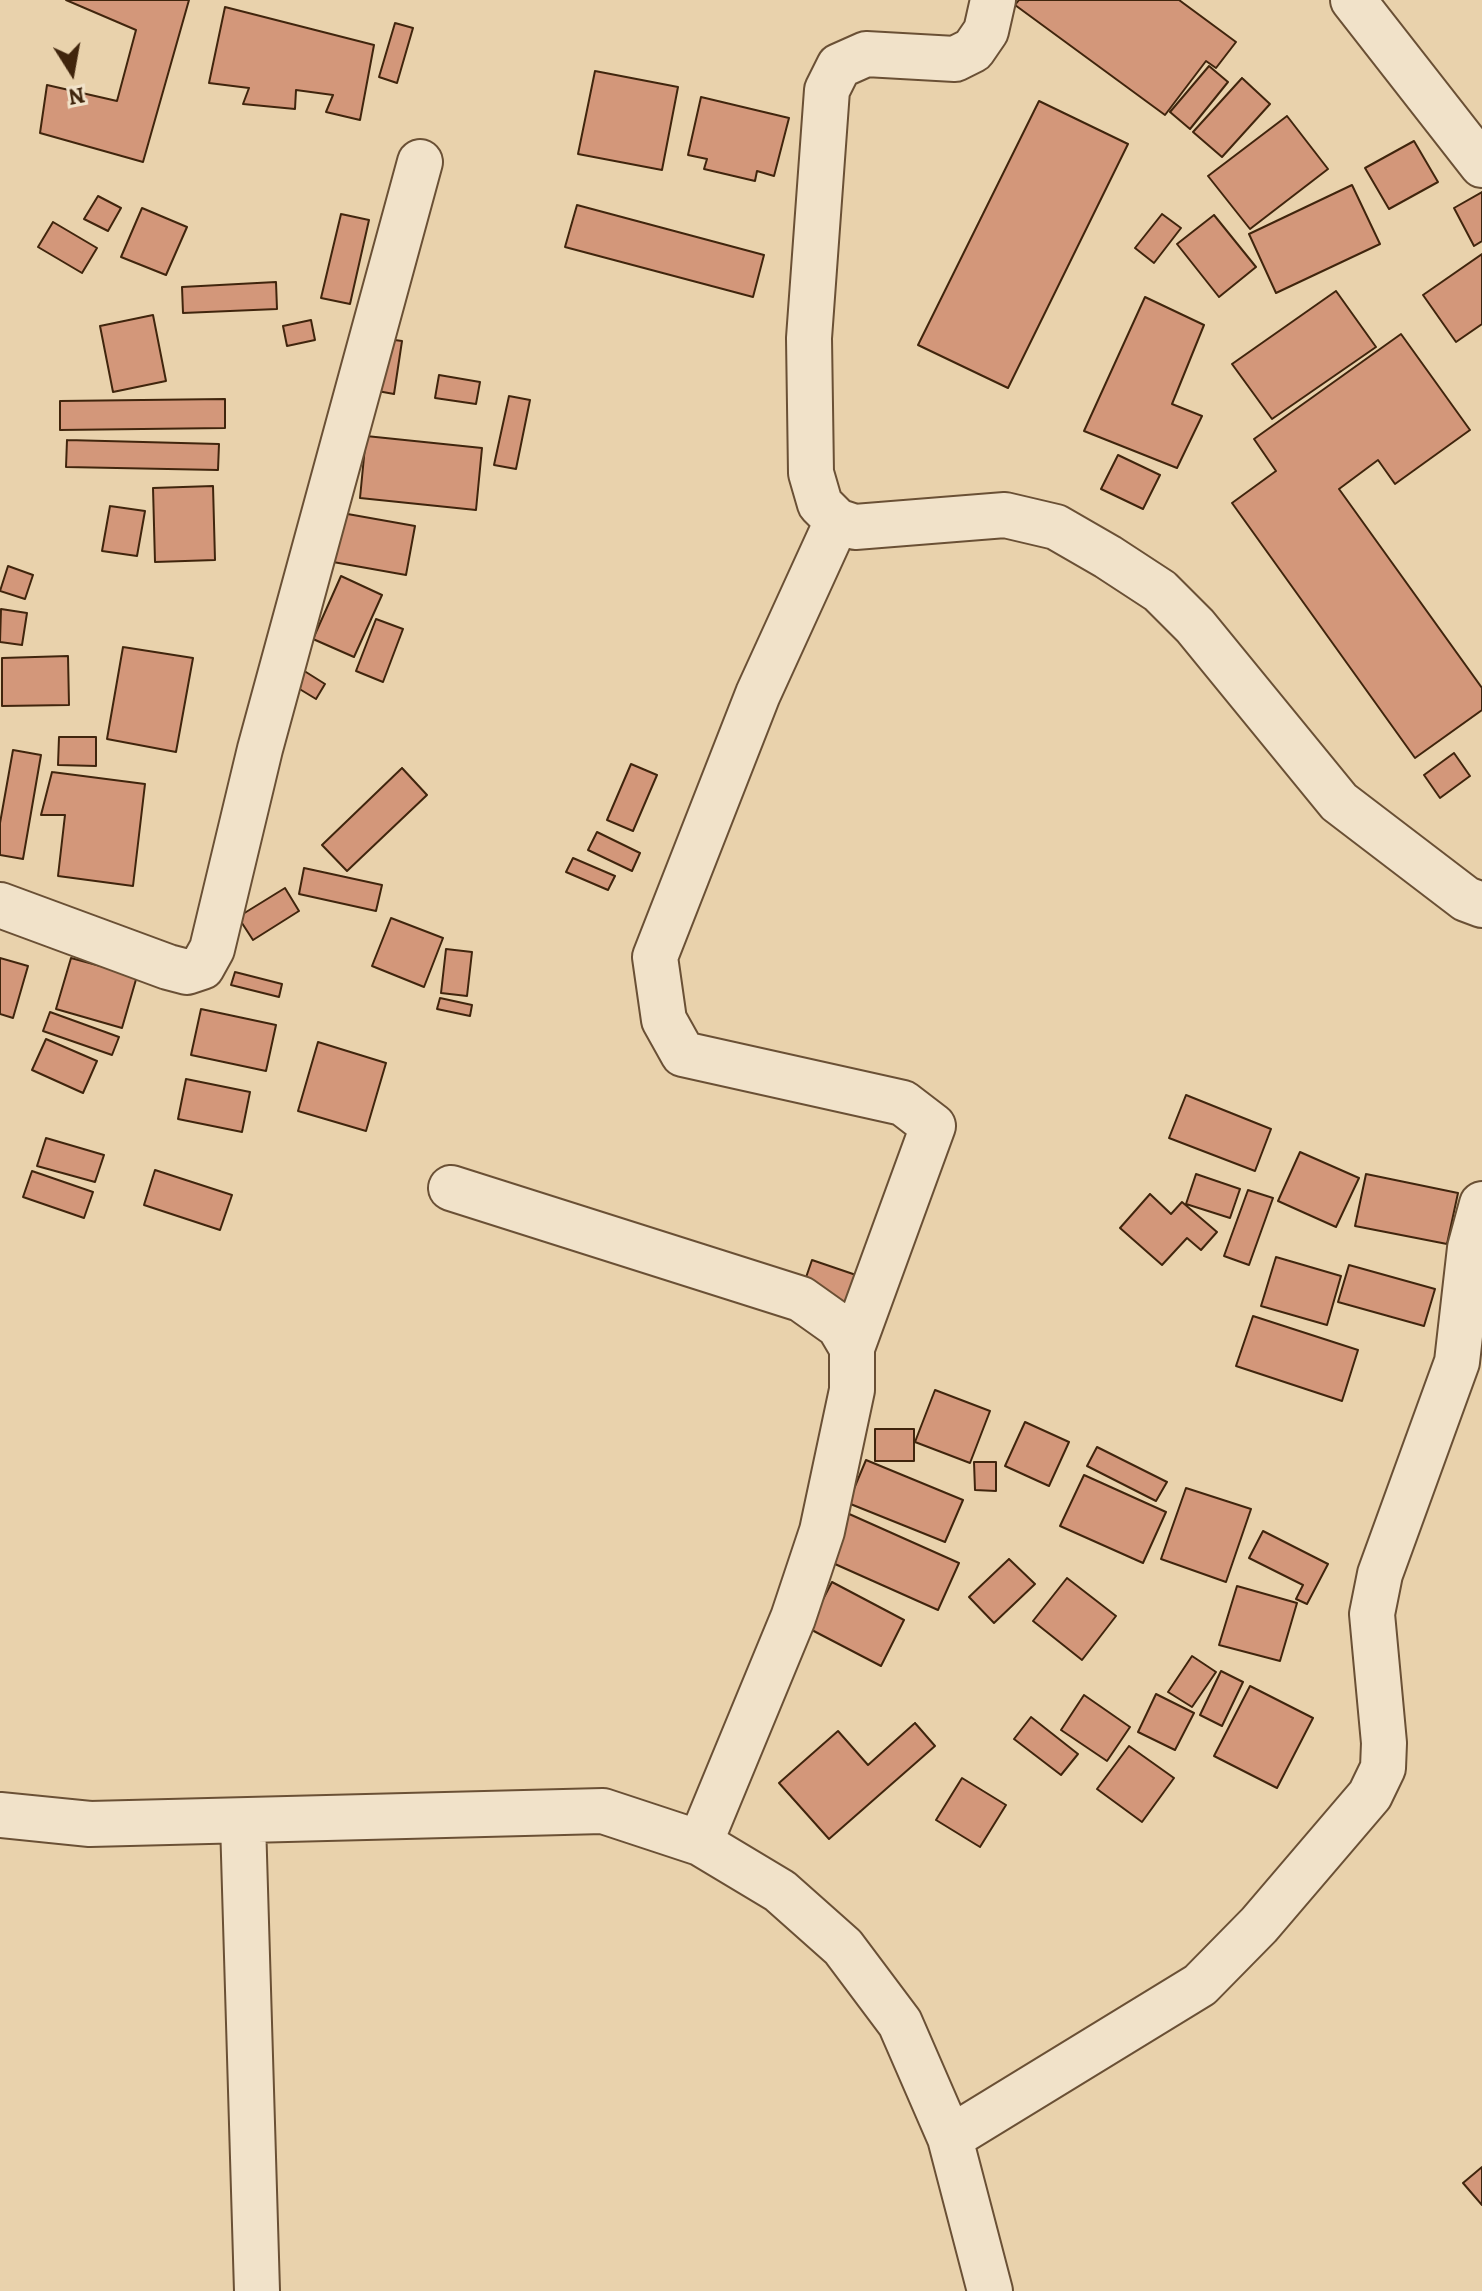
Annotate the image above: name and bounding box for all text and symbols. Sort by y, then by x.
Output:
north arrow [32,32,112,112]
text: N [66,79,87,112]

